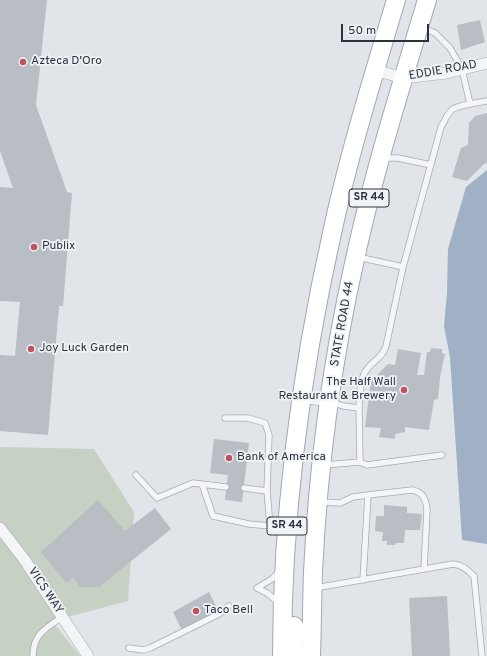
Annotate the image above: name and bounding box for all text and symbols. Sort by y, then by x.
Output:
scale bar [343,16,431,42]
text: 50 m [348,23,376,39]
place label: Azteca D'Oro [31,55,102,69]
marker: Azteca D'Oro [18,57,28,67]
street label: EDDIE ROAD [408,58,478,84]
road number: SR 44 [349,189,389,207]
place label: Publix [42,240,75,254]
marker: Publix [29,242,39,252]
street label: STATE ROAD 44 [328,280,358,368]
place label: Joy Luck Garden [39,342,129,356]
marker: Joy Luck Garden [26,344,36,354]
place label: The Half Wall Restaurant & Brewery [278,376,396,404]
marker: The Half Wall Restaurant & Brewery [399,385,409,395]
place label: Bank of America [237,451,326,465]
marker: Bank of America [224,453,234,463]
road number: SR 44 [267,517,307,535]
street label: VICS WAY [24,565,66,617]
place label: Taco Bell [204,604,253,618]
marker: Taco Bell [191,606,201,616]

